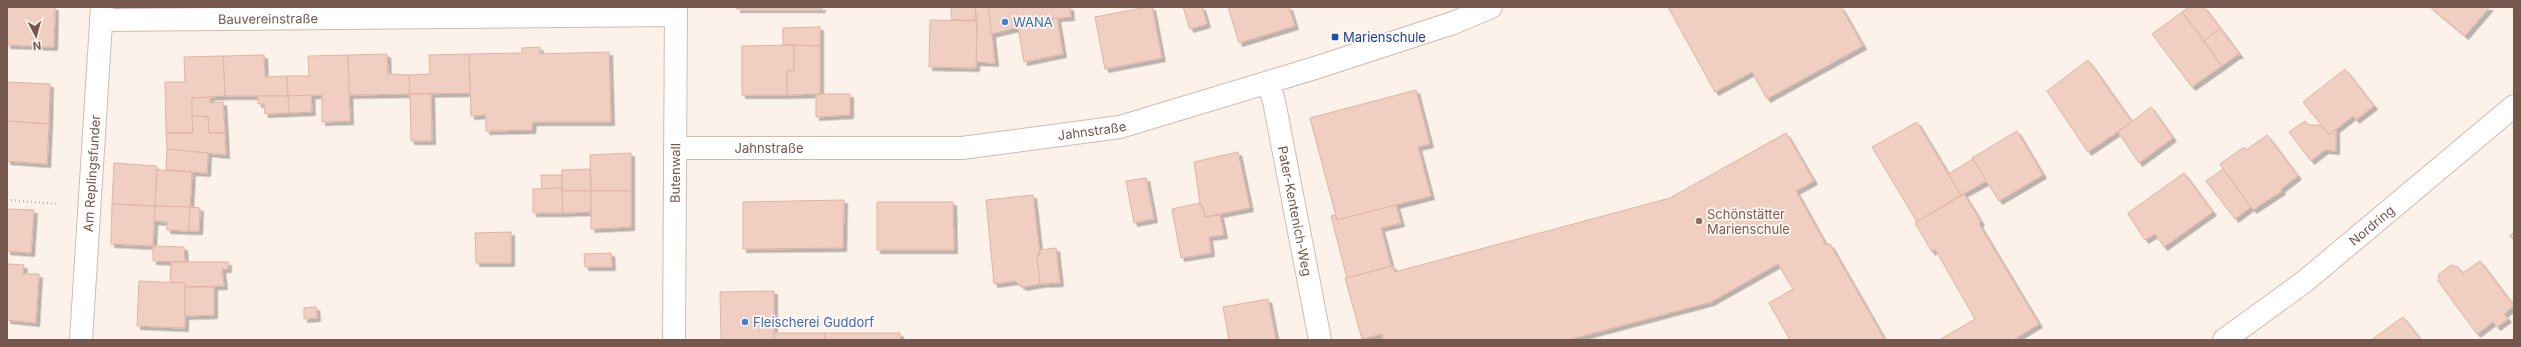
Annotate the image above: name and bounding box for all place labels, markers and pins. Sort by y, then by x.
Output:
place label: WANA [1013,14,1053,30]
marker: WANA [1000,17,1010,27]
place label: Marienschule [1343,29,1426,45]
marker: Marienschule [1330,32,1340,42]
place label: Schönstätter Marienschule [1707,206,1790,237]
marker: Schönstätter Marienschule [1694,216,1704,226]
place label: Fleischerei Guddorf [753,314,874,330]
marker: Fleischerei Guddorf [740,317,750,327]

